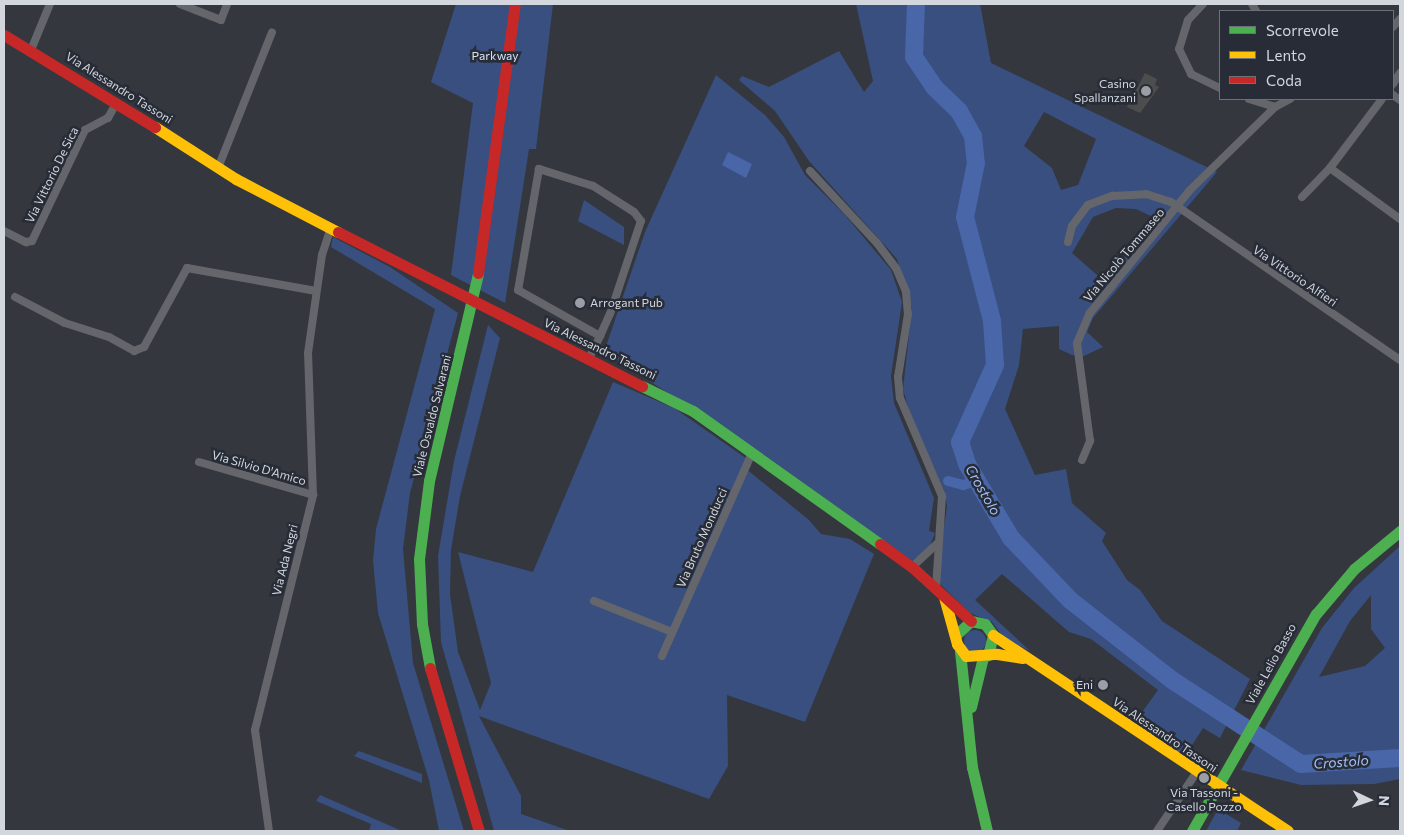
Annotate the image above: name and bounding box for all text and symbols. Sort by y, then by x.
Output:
legend [1219,10,1394,100]
text: Scorrevole [1266,21,1339,39]
text: Lento [1266,46,1306,64]
street label: Via Alessandro Tassoni [63,49,175,127]
park label: Parkway [472,49,518,63]
text: Coda [1266,71,1302,89]
place label: Casino Spallanzani [1074,77,1136,105]
marker: Casino Spallanzani [1140,85,1152,97]
street label: Via Vittorio De Sica [22,125,82,225]
street label: Via Nicolò Tommaseo [1081,205,1167,305]
street label: Via Vittorio Alfieri [1250,242,1340,310]
place label: Arrogant Pub [590,296,663,310]
marker: Arrogant Pub [574,297,586,309]
street label: Via Alessandro Tassoni [541,315,659,383]
street label: Viale Osvaldo Salvarani [410,353,454,479]
street label: Via Silvio D'Amico [210,448,308,488]
water label: Crostolo [962,462,1004,518]
street label: Via Bruto Monducci [674,486,730,590]
street label: Via Ada Negri [269,523,301,597]
street label: Viale Lelio Basso [1243,621,1299,707]
place label: Eni [1076,678,1093,692]
marker: Eni [1097,679,1109,691]
street label: Via Alessandro Tassoni [1110,694,1220,776]
water label: Crostolo [1313,752,1369,772]
marker: Via Tassoni - Casello Pozzo [1198,772,1210,784]
north arrow [1344,775,1394,825]
place label: Via Tassoni - Casello Pozzo [1166,786,1242,814]
text: N [1376,795,1393,806]

